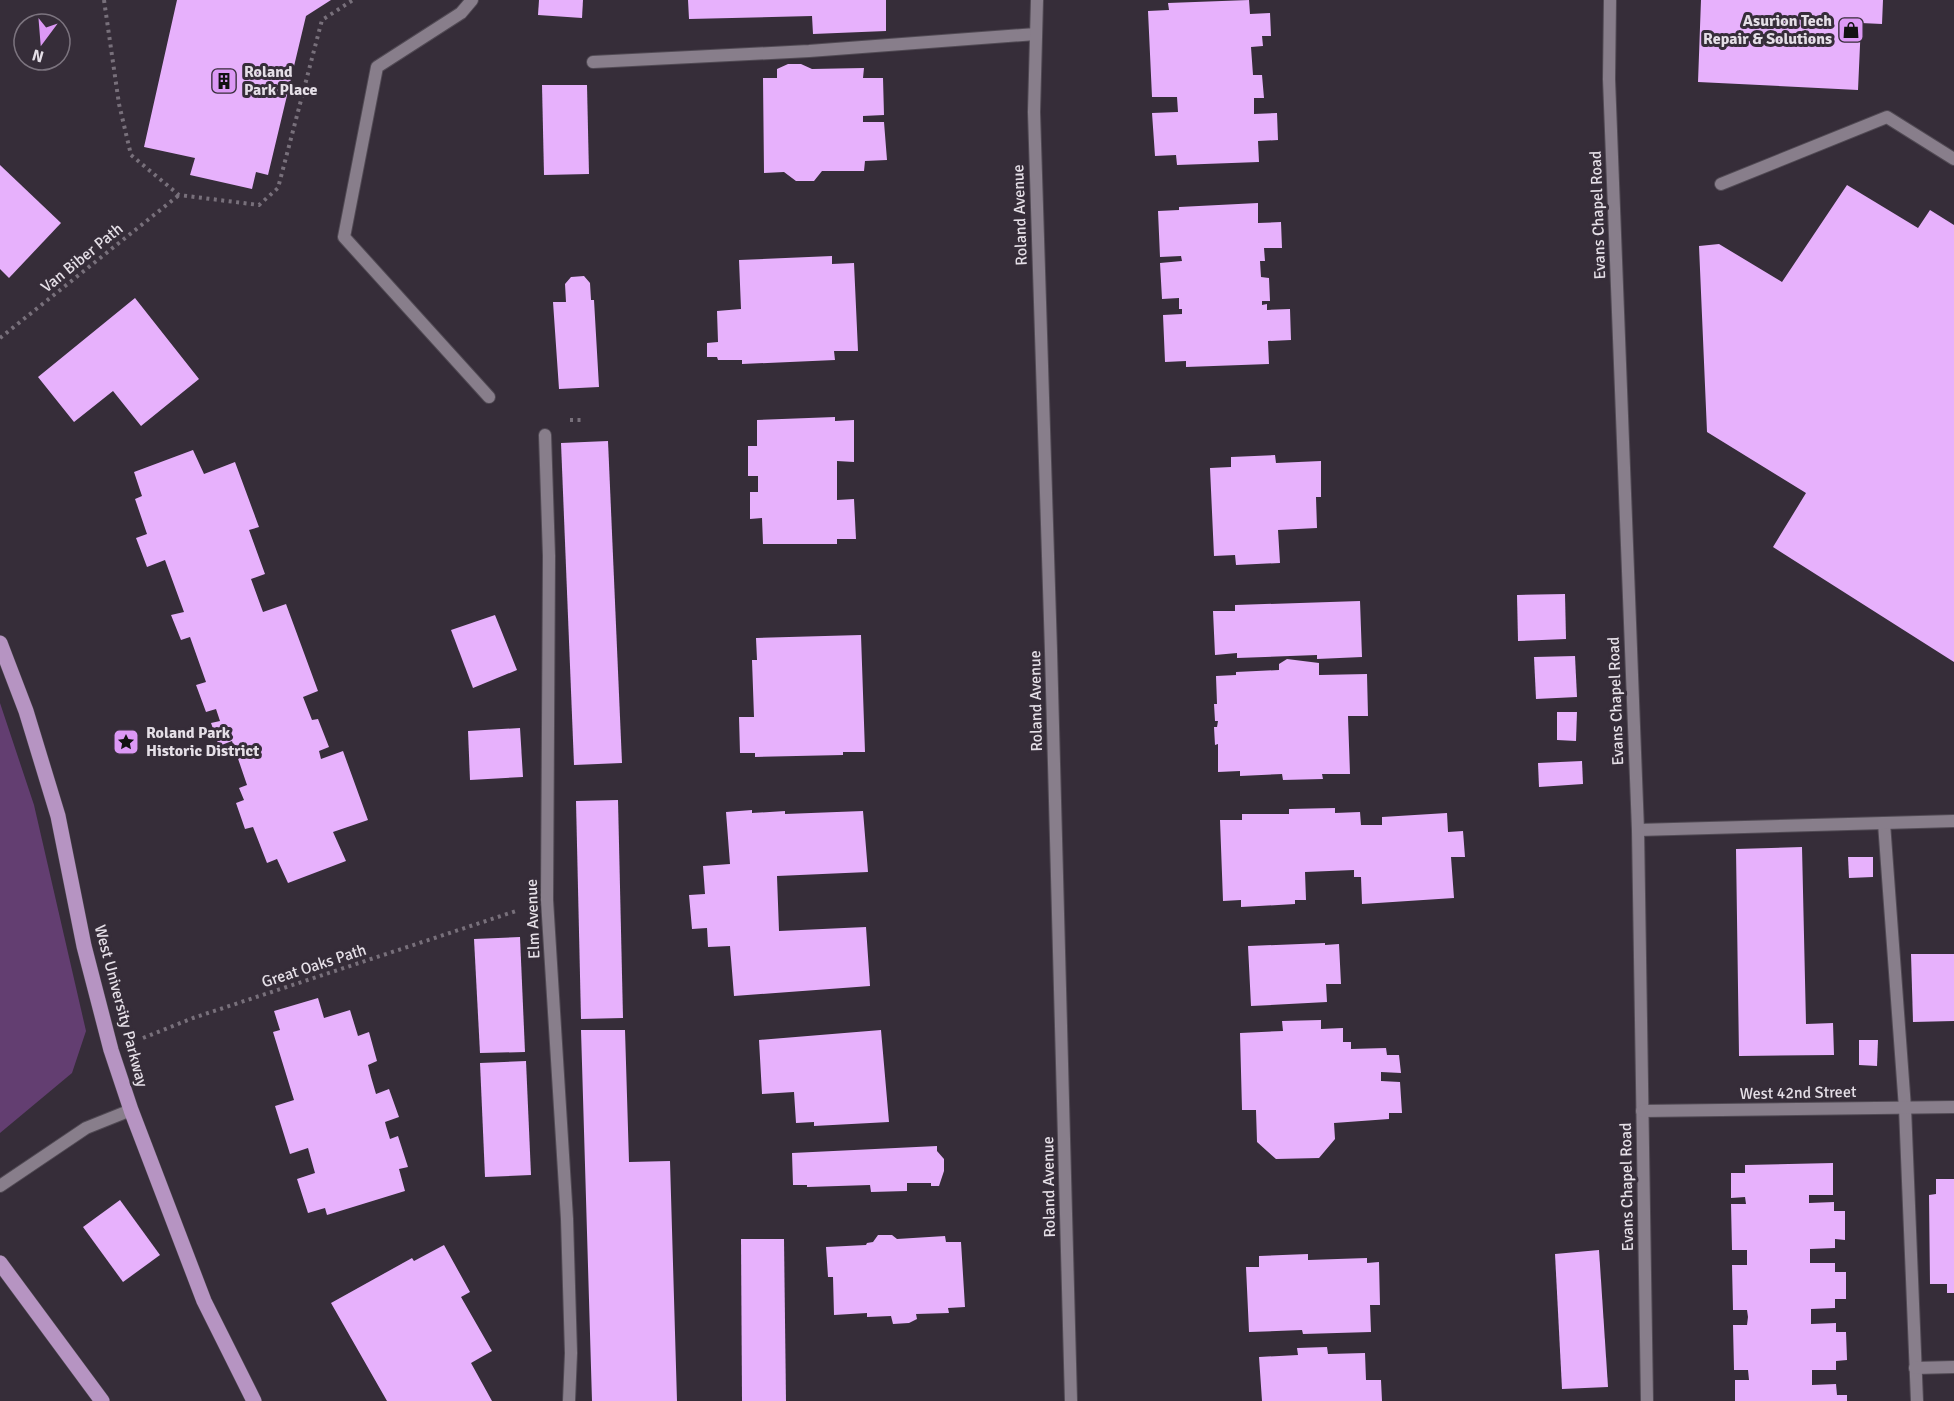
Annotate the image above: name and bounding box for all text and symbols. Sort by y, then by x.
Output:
place label: Asurion Tech Repair & Solutions [1703,11,1832,49]
north arrow [12,12,72,72]
shop icon: Asurion Tech Repair & Solutions [1836,15,1866,45]
text: N [30,44,46,67]
place label: Roland Park Place [244,62,318,100]
building icon: Roland Park Place [209,66,239,96]
street label: Evans Chapel Road [1586,150,1610,280]
street label: Roland Avenue [1008,164,1032,266]
street label: Van Biber Path [37,219,127,297]
street label: Evans Chapel Road [1604,636,1628,766]
street label: Roland Avenue [1025,650,1047,752]
place label: Roland Park Historic District [146,723,259,761]
place icon: Roland Park Historic District [111,727,141,757]
street label: Elm Avenue [522,879,544,959]
street label: West University Parkway [90,923,152,1090]
street label: Great Oaks Path [259,940,369,992]
street label: West 42nd Street [1739,1082,1857,1104]
street label: Evans Chapel Road [1616,1122,1638,1252]
street label: Roland Avenue [1038,1136,1060,1238]

